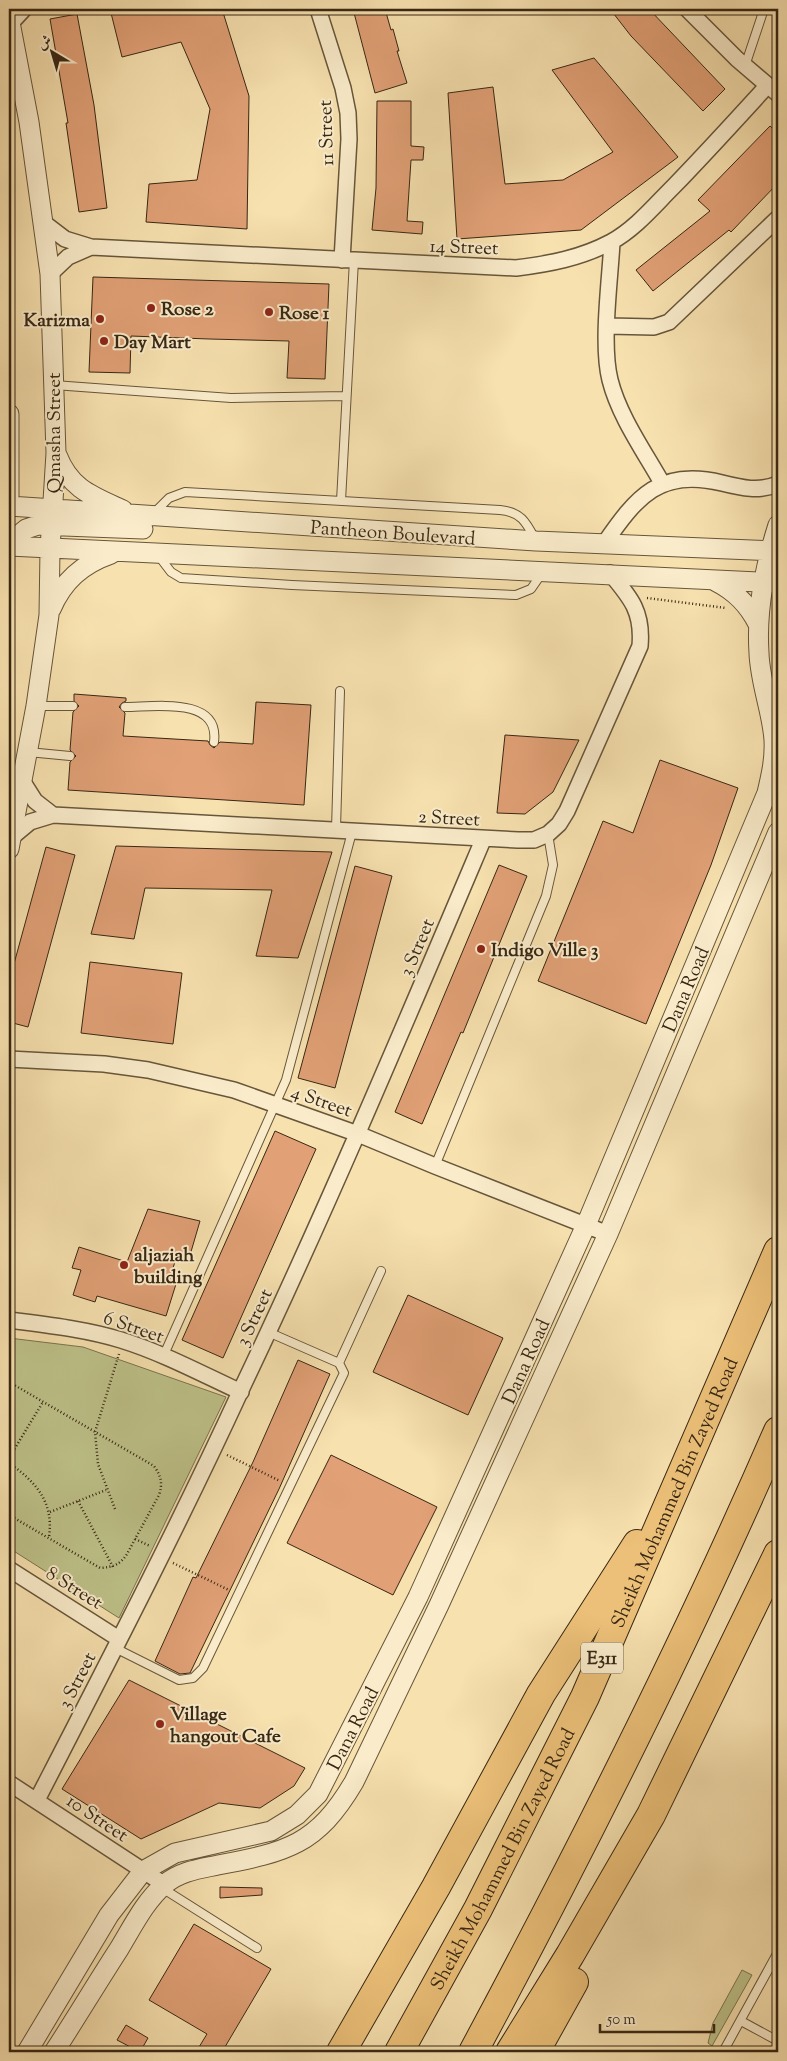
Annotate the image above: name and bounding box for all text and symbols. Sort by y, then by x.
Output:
north arrow [28,28,78,78]
text: ش [34,31,57,55]
street label: 11 Street [313,99,342,166]
street label: 14 Street [429,234,499,263]
place label: Rose 2 [161,297,214,324]
place label: Rose 1 [279,301,330,328]
marker: Rose 2 [145,302,157,314]
marker: Rose 1 [263,306,275,318]
place label: Karizma [24,308,90,335]
marker: Karizma [94,313,106,325]
place label: Day Mart [114,330,191,357]
marker: Day Mart [98,335,110,347]
street label: Qmasha Street [42,372,69,493]
street label: Pantheon Boulevard [309,515,477,554]
street label: 2 Street [417,804,481,835]
street label: 3 Street [394,914,443,981]
place label: Indigo Ville 3 [491,938,599,965]
marker: Indigo Ville 3 [475,943,487,955]
street label: Dana Road [657,943,718,1037]
street label: 4 Street [287,1079,356,1125]
place label: aljaziah building [133,1243,203,1292]
marker: aljaziah building [118,1259,130,1271]
street label: 3 Street [230,1284,281,1351]
street label: 6 Street [99,1305,168,1351]
street label: Dana Road [497,1315,558,1409]
street label: Sheikh Mohammed Bin Zayed Road [606,1354,746,1632]
street label: 8 Street [40,1561,108,1617]
road number: E311 [581,1642,623,1674]
street label: 3 Street [52,1647,104,1714]
street label: Dana Road [322,1682,387,1776]
place label: Village hangout Cafe [170,1702,281,1751]
marker: Village hangout Cafe [154,1718,166,1730]
street label: Sheikh Mohammed Bin Zayed Road [425,1724,583,1996]
street label: 10 Street [60,1788,133,1850]
scale bar [600,2001,713,2033]
text: 50 m [606,2010,636,2031]

